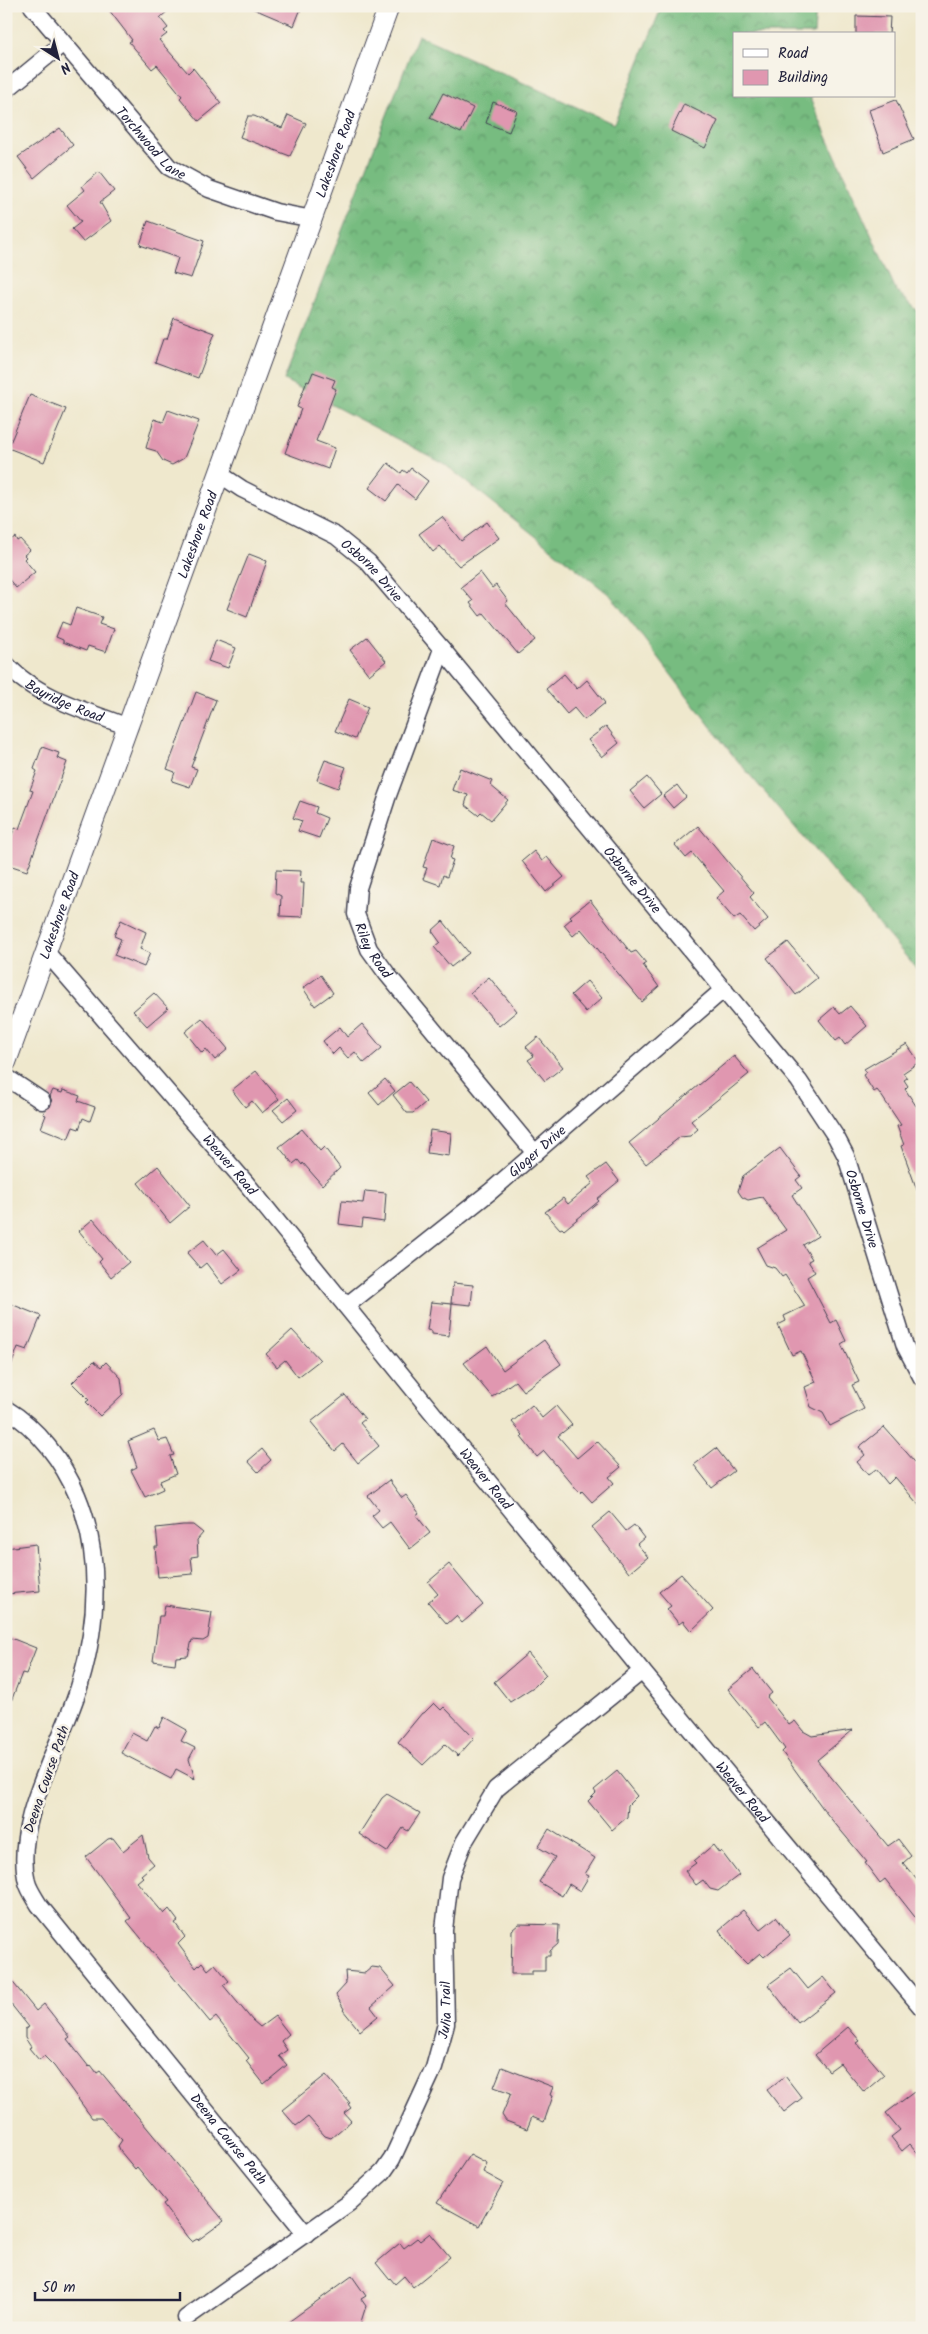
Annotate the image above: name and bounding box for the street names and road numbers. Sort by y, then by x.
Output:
street label: Torchwood Lane [110,102,190,187]
street label: Lakeshore Road [310,106,363,201]
street label: Lakeshore Road [172,487,225,582]
street label: Osborne Drive [335,534,408,608]
street label: Bayridge Road [20,674,107,729]
street label: Osborne Drive [597,842,667,919]
street label: Lakeshore Road [34,868,86,963]
street label: Riley Road [348,920,398,984]
street label: Gloger Drive [504,1120,572,1183]
street label: Weaver Road [197,1130,263,1201]
street label: Osborne Drive [839,1167,884,1252]
street label: Weaver Road [453,1444,518,1516]
street label: Deena Course Path [18,1723,76,1836]
street label: Weaver Road [710,1757,775,1829]
street label: Julia Trail [432,1980,458,2042]
street label: Deena Course Path [184,2089,272,2190]

